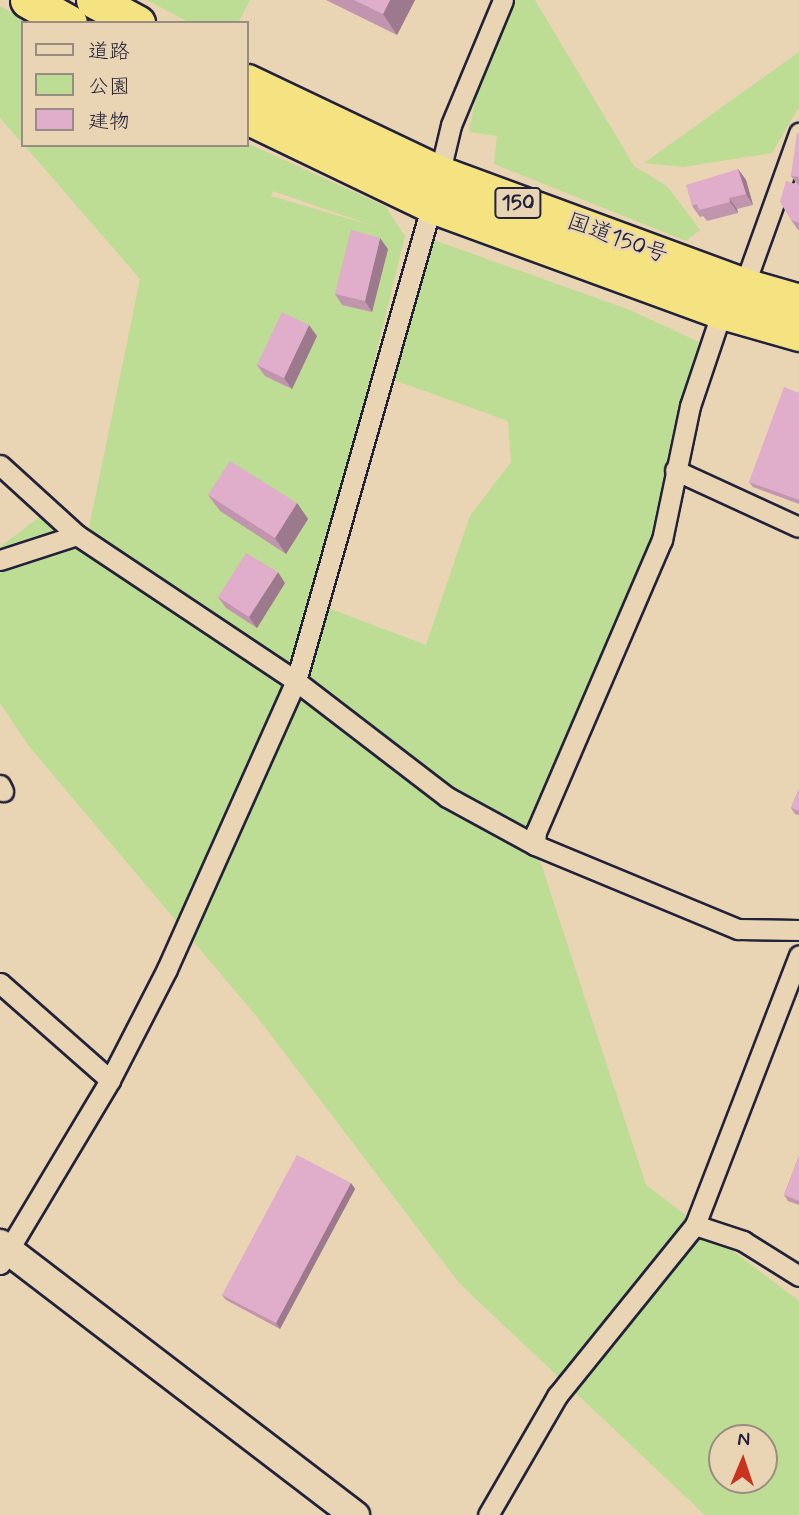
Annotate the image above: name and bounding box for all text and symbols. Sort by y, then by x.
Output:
legend [21,21,248,147]
text: 道路 [88,38,130,66]
text: 公園 [88,73,130,101]
text: 建物 [88,108,130,136]
road number: 150 [494,186,542,220]
street label: 国道150号 [563,208,671,270]
north arrow [708,1424,778,1494]
text: N [737,1427,750,1452]

